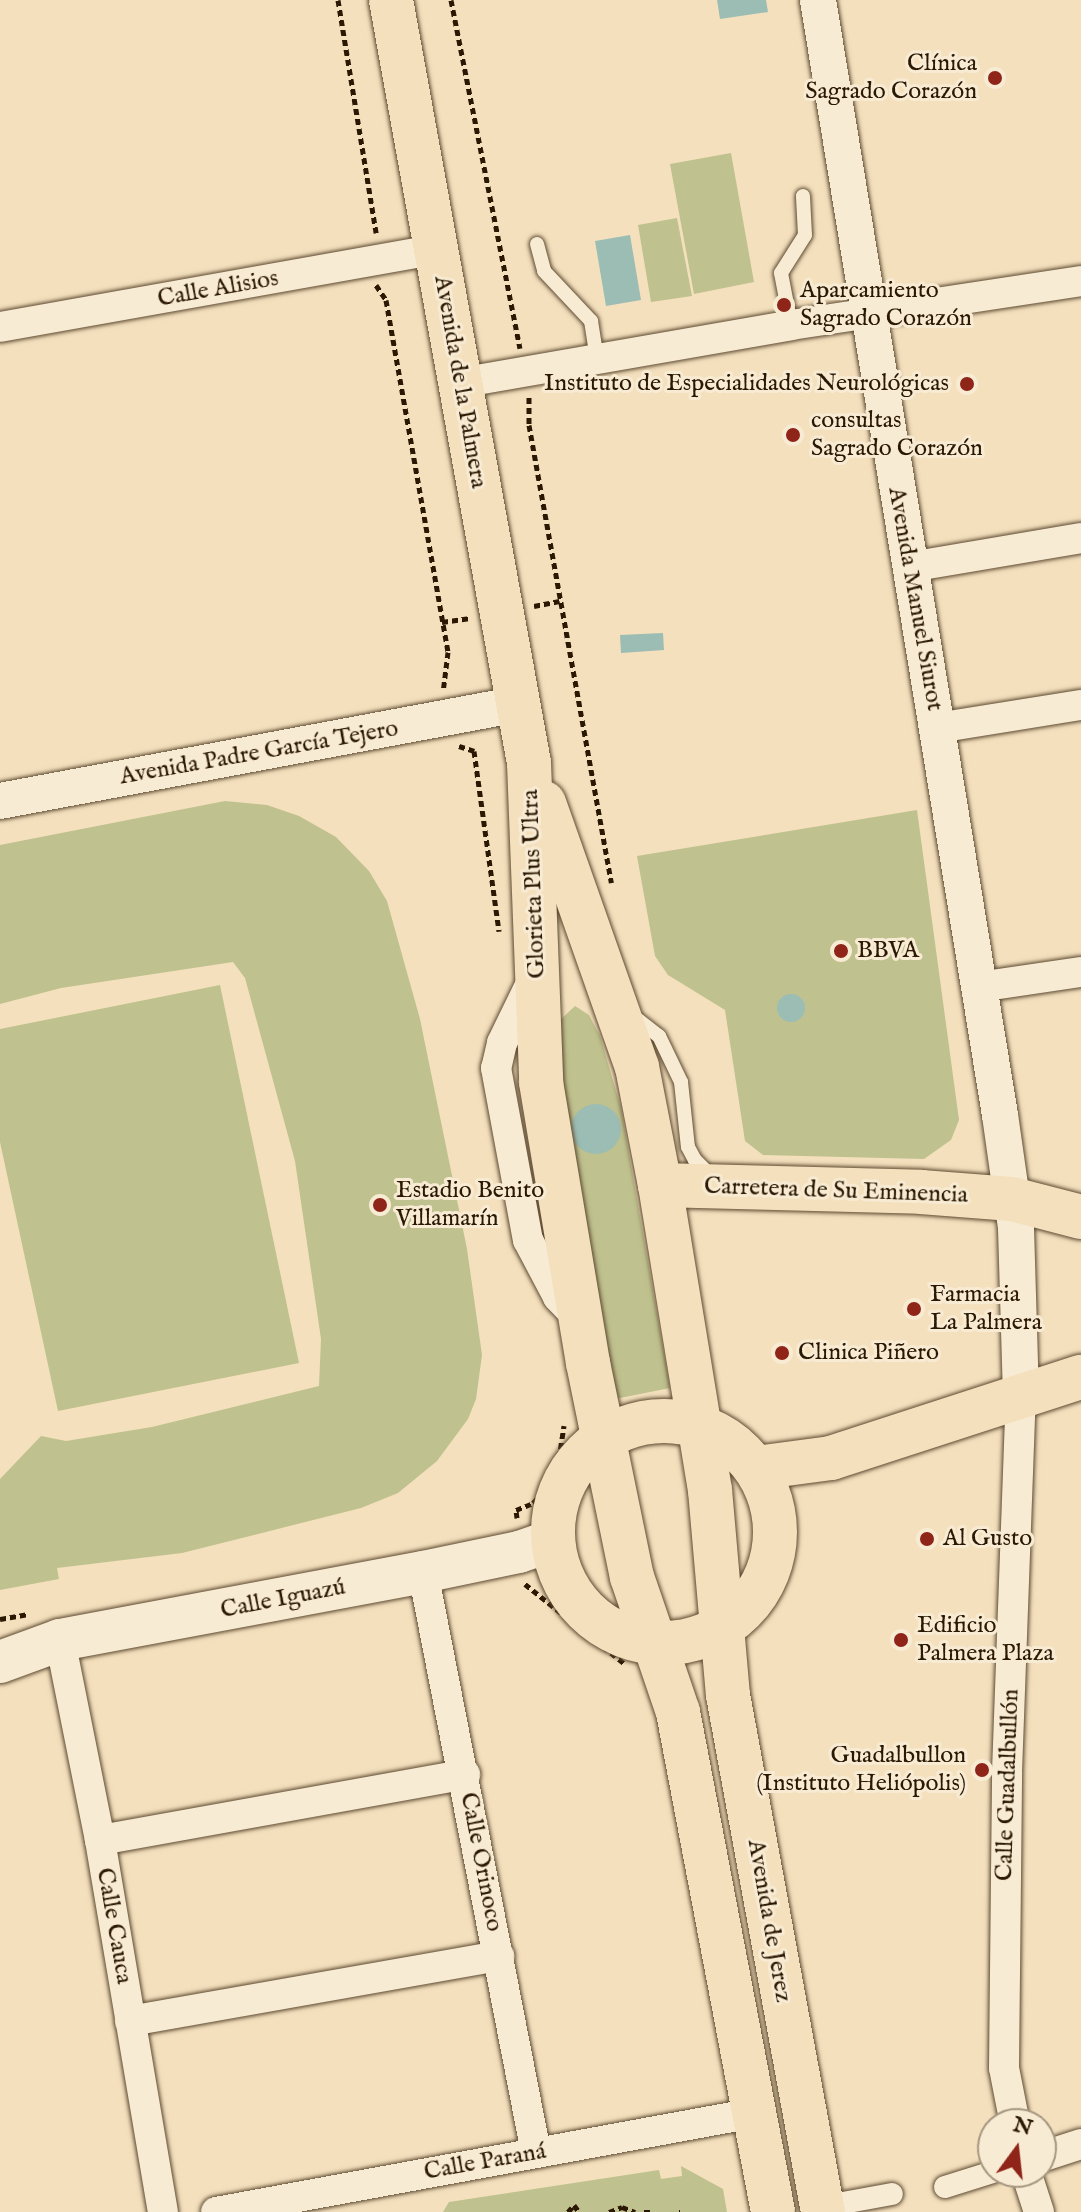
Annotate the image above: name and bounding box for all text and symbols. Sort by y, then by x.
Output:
place label: Clínica Sagrado Corazón [805,50,977,106]
marker: Clínica Sagrado Corazón [984,67,1006,89]
street label: Calle Alisios [155,264,281,314]
street label: Avenida de la Palmera [427,273,493,491]
place label: Aparcamiento Sagrado Corazón [800,277,972,333]
marker: Aparcamiento Sagrado Corazón [775,296,793,314]
place label: Instituto de Especialidades Neurológicas [544,370,949,398]
marker: Instituto de Especialidades Neurológicas [956,373,978,395]
place label: consultas Sagrado Corazón [811,407,983,463]
marker: consultas Sagrado Corazón [782,424,804,446]
street label: Avenida Manuel Siurot [881,485,949,713]
street label: Avenida Padre García Tejero [118,714,400,792]
street label: Glorieta Plus Ultra [516,789,552,979]
place label: BBVA [857,937,919,965]
marker: BBVA [832,942,850,960]
street label: Carretera de Su Eminencia [704,1172,968,1210]
place label: Estadio Benito Villamarín [396,1177,544,1233]
marker: Estadio Benito Villamarín [371,1196,389,1214]
place label: Farmacia La Palmera [930,1281,1042,1337]
marker: Farmacia La Palmera [905,1300,923,1318]
place label: Clinica Piñero [798,1339,939,1367]
marker: Clinica Piñero [773,1344,791,1362]
place label: Al Gusto [943,1525,1032,1553]
marker: Al Gusto [918,1530,936,1548]
street label: Calle Iguazú [218,1573,348,1625]
place label: Edificio Palmera Plaza [917,1612,1054,1668]
marker: Edificio Palmera Plaza [892,1631,910,1649]
street label: Calle Guadalbullón [990,1688,1026,1882]
place label: Guadalbullon (Instituto Heliópolis) [756,1742,966,1798]
marker: Guadalbullon (Instituto Heliópolis) [973,1761,991,1779]
street label: Calle Orinoco [453,1790,509,1934]
street label: Avenida de Jerez [740,1837,798,2005]
street label: Calle Cauca [90,1866,138,1986]
north arrow [977,2108,1057,2188]
text: N [1010,2111,1036,2143]
street label: Calle Paraná [422,2137,548,2187]

